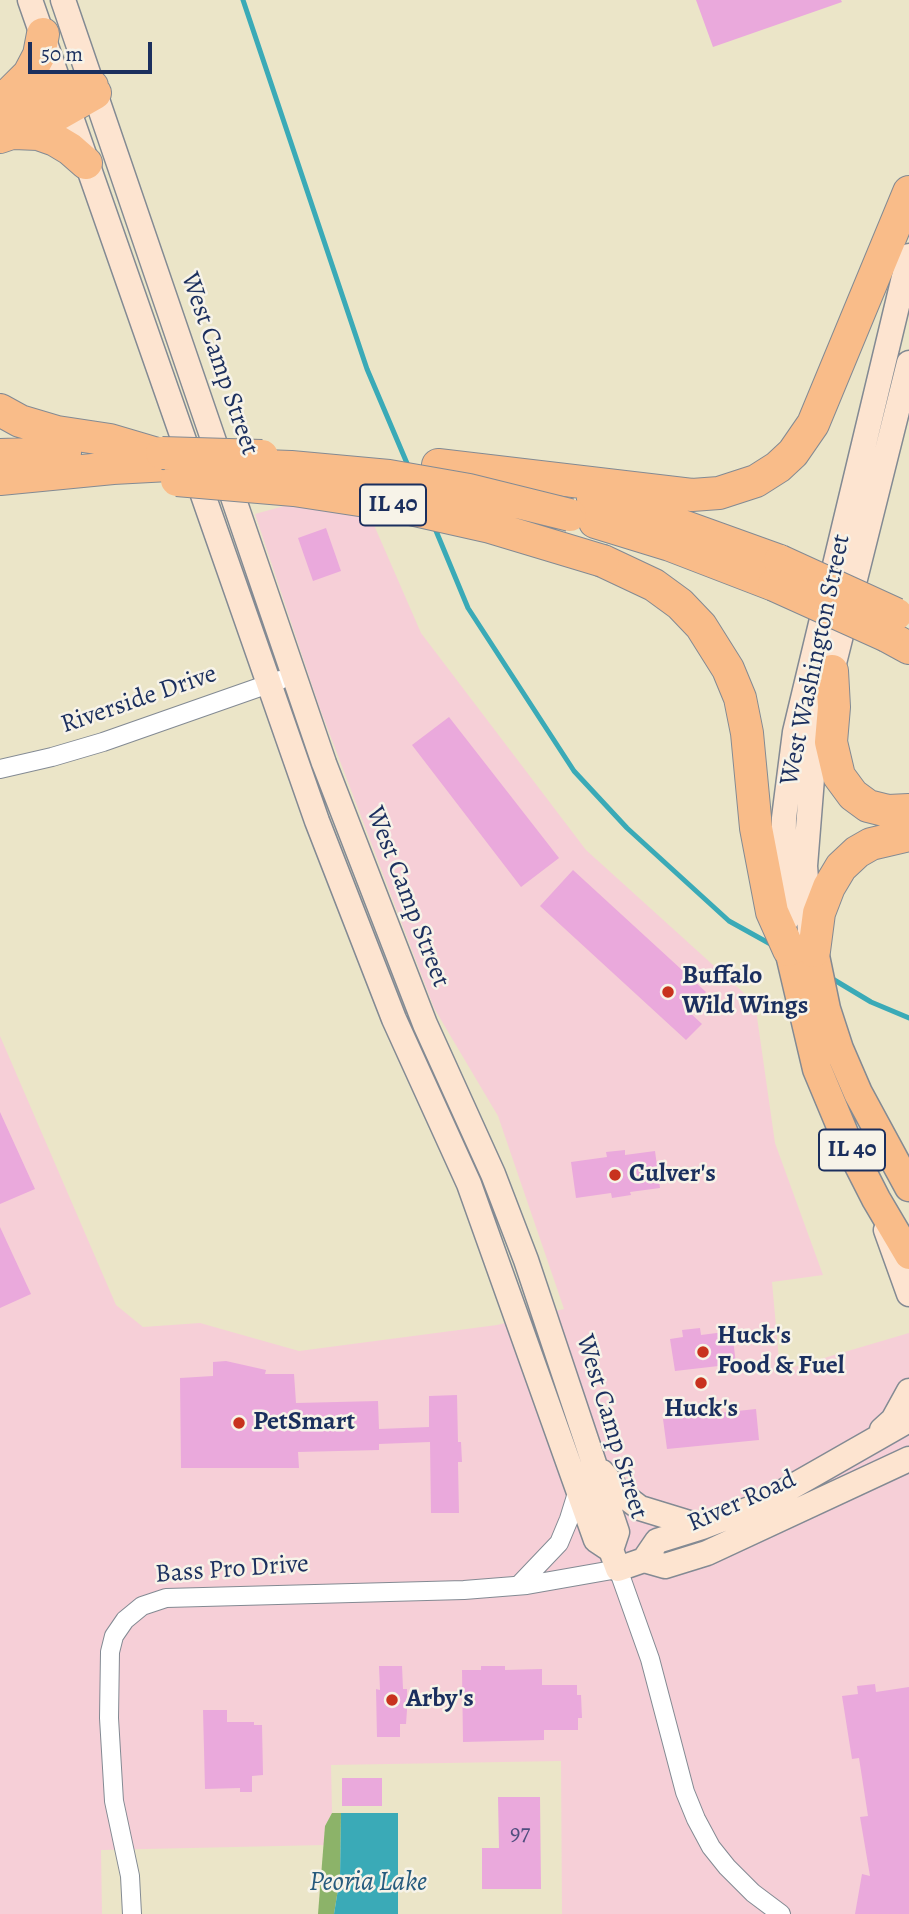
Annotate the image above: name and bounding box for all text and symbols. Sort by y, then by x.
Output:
scale bar [32,28,156,72]
text: 50 m [41,40,83,68]
street label: West Camp Street [173,269,265,459]
road number: IL 40 [360,484,426,526]
street label: West Washington Street [774,531,858,789]
street label: Riverside Drive [57,659,221,741]
street label: West Camp Street [358,802,456,992]
place label: Buffalo Wild Wings [682,961,808,1023]
marker: Buffalo Wild Wings [660,984,676,1000]
road number: IL 40 [819,1130,885,1170]
place label: Culver's [629,1159,716,1191]
marker: Culver's [607,1167,623,1183]
place label: Huck's Food & Fuel [717,1321,845,1382]
street label: West Camp Street [568,1331,654,1523]
marker: Huck's Food & Fuel [695,1344,711,1360]
marker: Huck's [693,1375,709,1391]
place label: Huck's [664,1394,738,1426]
place label: PetSmart [253,1407,355,1439]
marker: PetSmart [231,1415,247,1431]
street label: River Road [683,1464,801,1540]
street label: Bass Pro Drive [154,1549,310,1591]
place label: Arby's [406,1684,474,1716]
marker: Arby's [384,1692,400,1708]
house number: 97 [510,1820,530,1848]
water label: Peoria Lake [309,1866,427,1900]

